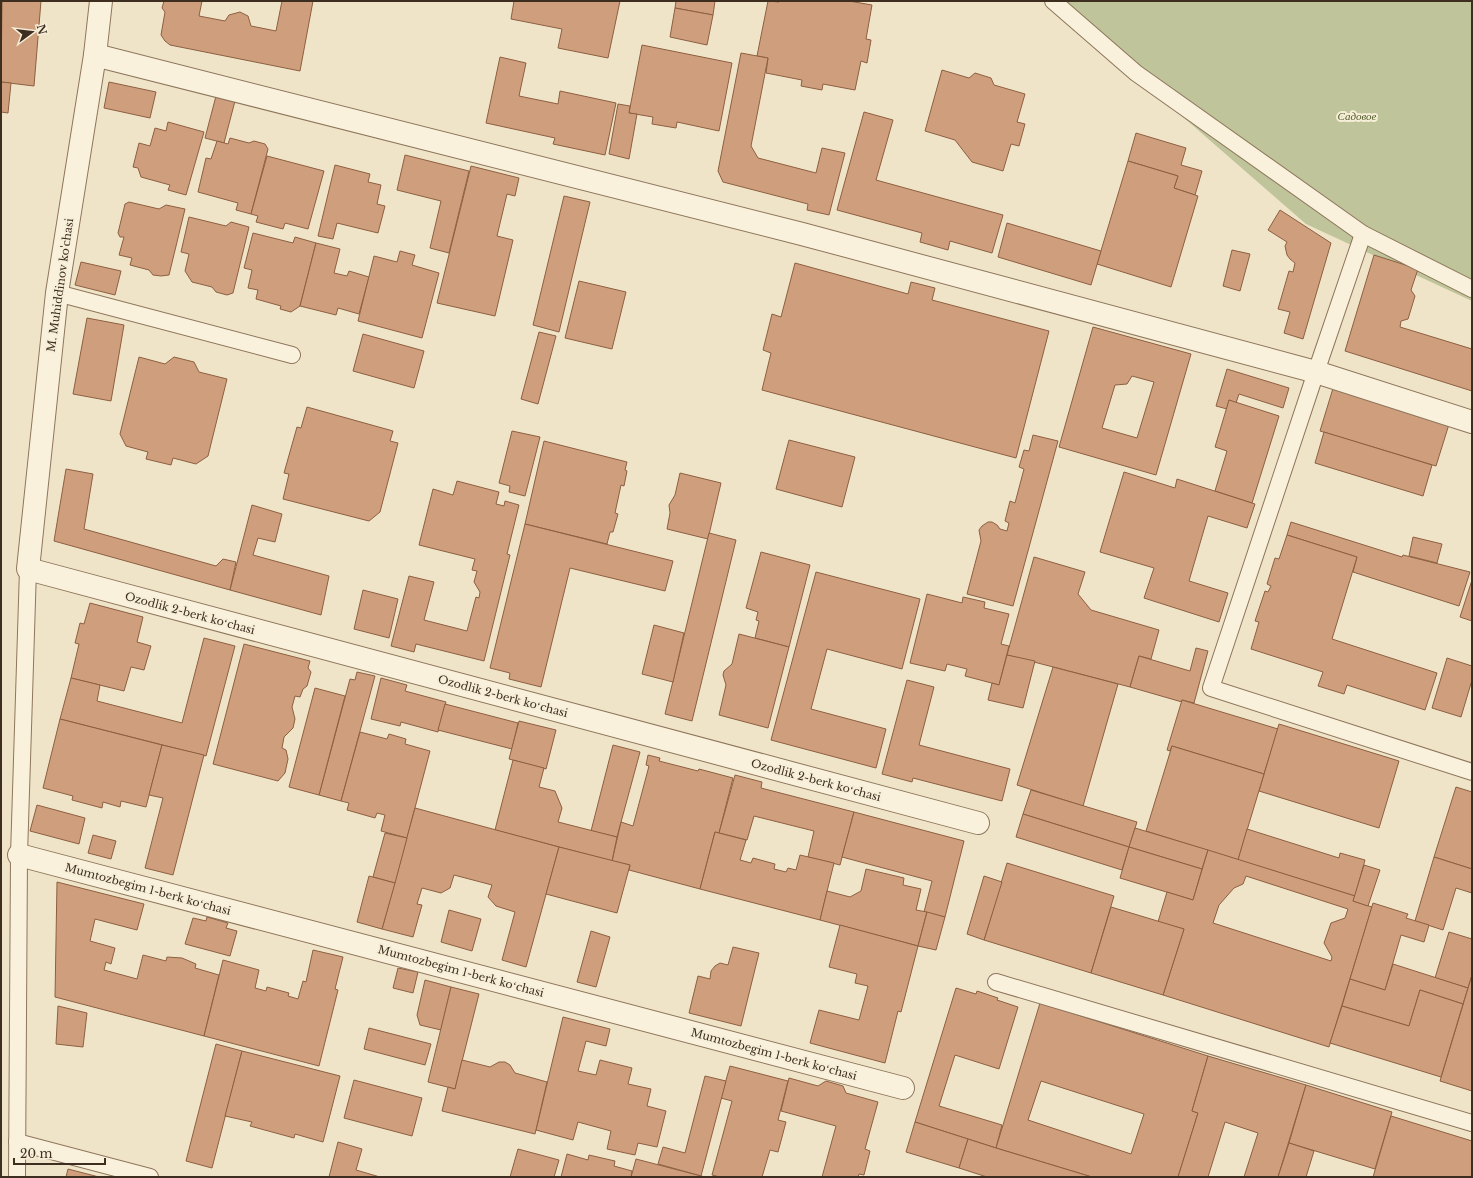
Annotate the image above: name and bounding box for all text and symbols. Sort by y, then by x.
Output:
north arrow [12,12,52,52]
text: N [34,23,50,37]
park label: Садовое [1338,109,1377,123]
street label: M. Muhiddinov ko'chasi [44,217,76,353]
street label: Ozodlik 2-berk koʻchasi [123,589,257,637]
street label: Ozodlik 2-berk koʻchasi [436,672,570,720]
street label: Ozodlik 2-berk koʻchasi [749,756,883,804]
street label: Mumtozbegim 1-berk koʻchasi [63,860,233,918]
street label: Mumtozbegim 1-berk koʻchasi [376,942,546,1000]
street label: Mumtozbegim 1-berk koʻchasi [689,1025,859,1083]
scale bar [14,1140,105,1166]
text: 20 m [20,1146,52,1161]

